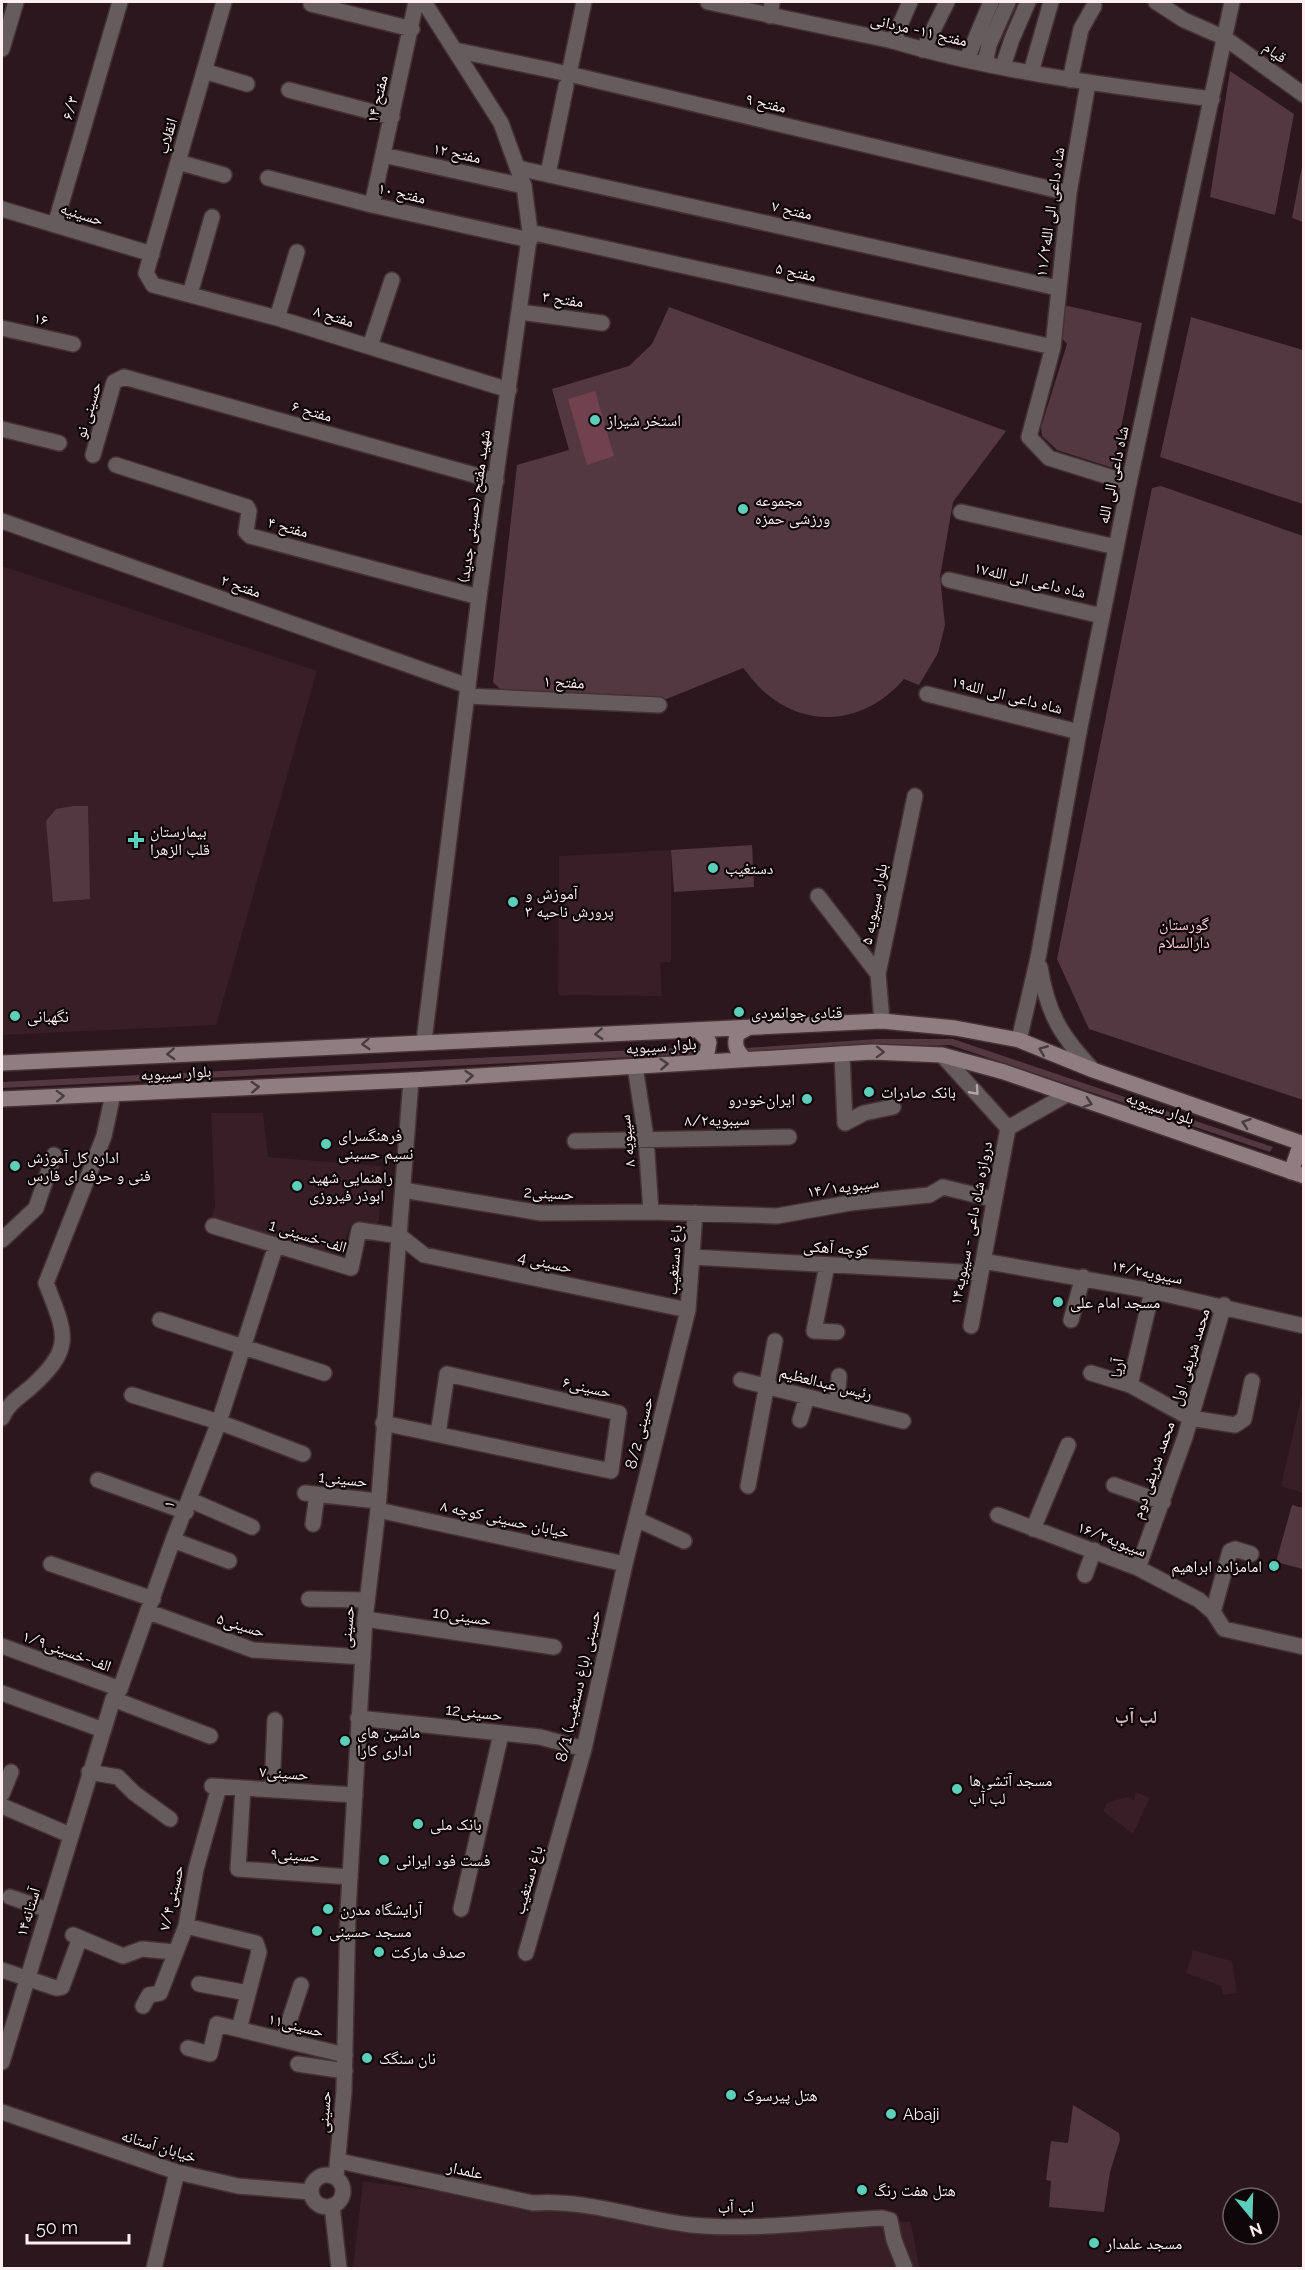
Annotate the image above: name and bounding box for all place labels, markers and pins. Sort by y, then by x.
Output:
place label: استخر شیراز [606,411,681,430]
marker: استخر شیراز [588,413,602,427]
place label: مجموعه ورزشی حمزه [755,491,830,529]
marker: مجموعه ورزشی حمزه [736,502,750,516]
place label: بیمارستان قلب الزهرا [150,822,210,859]
marker: بیمارستان قلب الزهرا [127,831,145,849]
place label: دستغیب [725,859,773,878]
marker: دستغیب [706,861,720,875]
place label: آموزش و پرورش ناحیه ۳ [525,884,614,922]
marker: آموزش و پرورش ناحیه ۳ [506,895,520,909]
place label: قنادی جوانمردی [751,1003,843,1023]
marker: قنادی جوانمردی [732,1005,746,1019]
place label: نگهبانی [27,1007,69,1027]
marker: نگهبانی [8,1009,22,1023]
place label: بانک صادرات [881,1083,956,1102]
marker: بانک صادرات [862,1085,876,1099]
place label: ایران‌خودرو [728,1090,795,1110]
marker: ایران‌خودرو [800,1092,814,1106]
place label: فرهنگسرای نسیم حسینی [338,1126,414,1164]
marker: فرهنگسرای نسیم حسینی [319,1137,333,1151]
place label: اداره کل آموزش فنی و حرفه ای فارس [27,1148,151,1186]
marker: اداره کل آموزش فنی و حرفه ای فارس [8,1159,22,1173]
place label: راهنمایی شهید ابوذر فیروزی [309,1168,393,1206]
marker: راهنمایی شهید ابوذر فیروزی [290,1179,304,1193]
place label: مسجد امام علی [1070,1293,1160,1313]
marker: مسجد امام علی [1051,1295,1065,1309]
place label: امامزاده ابراهیم [1171,1557,1262,1577]
marker: امامزاده ابراهیم [1267,1559,1281,1573]
place label: ماشین های اداری کارا [357,1723,420,1761]
marker: ماشین های اداری کارا [338,1734,352,1748]
place label: مسجد آتشی‌ها لب آب [969,1771,1052,1808]
marker: مسجد آتشی‌ها لب آب [950,1782,964,1796]
place label: بانک ملی [430,1815,482,1835]
marker: بانک ملی [411,1817,425,1831]
place label: فست فود ایرانی [396,1851,490,1871]
marker: فست فود ایرانی [377,1853,391,1867]
place label: آرایشگاه مدرن [340,1900,423,1920]
marker: آرایشگاه مدرن [321,1902,335,1916]
place label: مسجد حسینی [329,1922,411,1942]
marker: مسجد حسینی [310,1924,324,1938]
place label: صدف مارکت [391,1943,466,1962]
marker: صدف مارکت [372,1945,386,1959]
place label: نان سنگک [379,2049,436,2069]
marker: نان سنگک [360,2051,374,2065]
place label: هتل پیرسوک [743,2086,818,2106]
marker: هتل پیرسوک [724,2088,738,2102]
place label: Abaji [903,2105,940,2124]
marker: Abaji [884,2107,898,2121]
place label: هتل هفت رنگ [874,2181,956,2201]
marker: هتل هفت رنگ [855,2183,869,2197]
place label: مسجد علمدار [1105,2234,1182,2253]
marker: مسجد علمدار [1087,2236,1101,2250]

